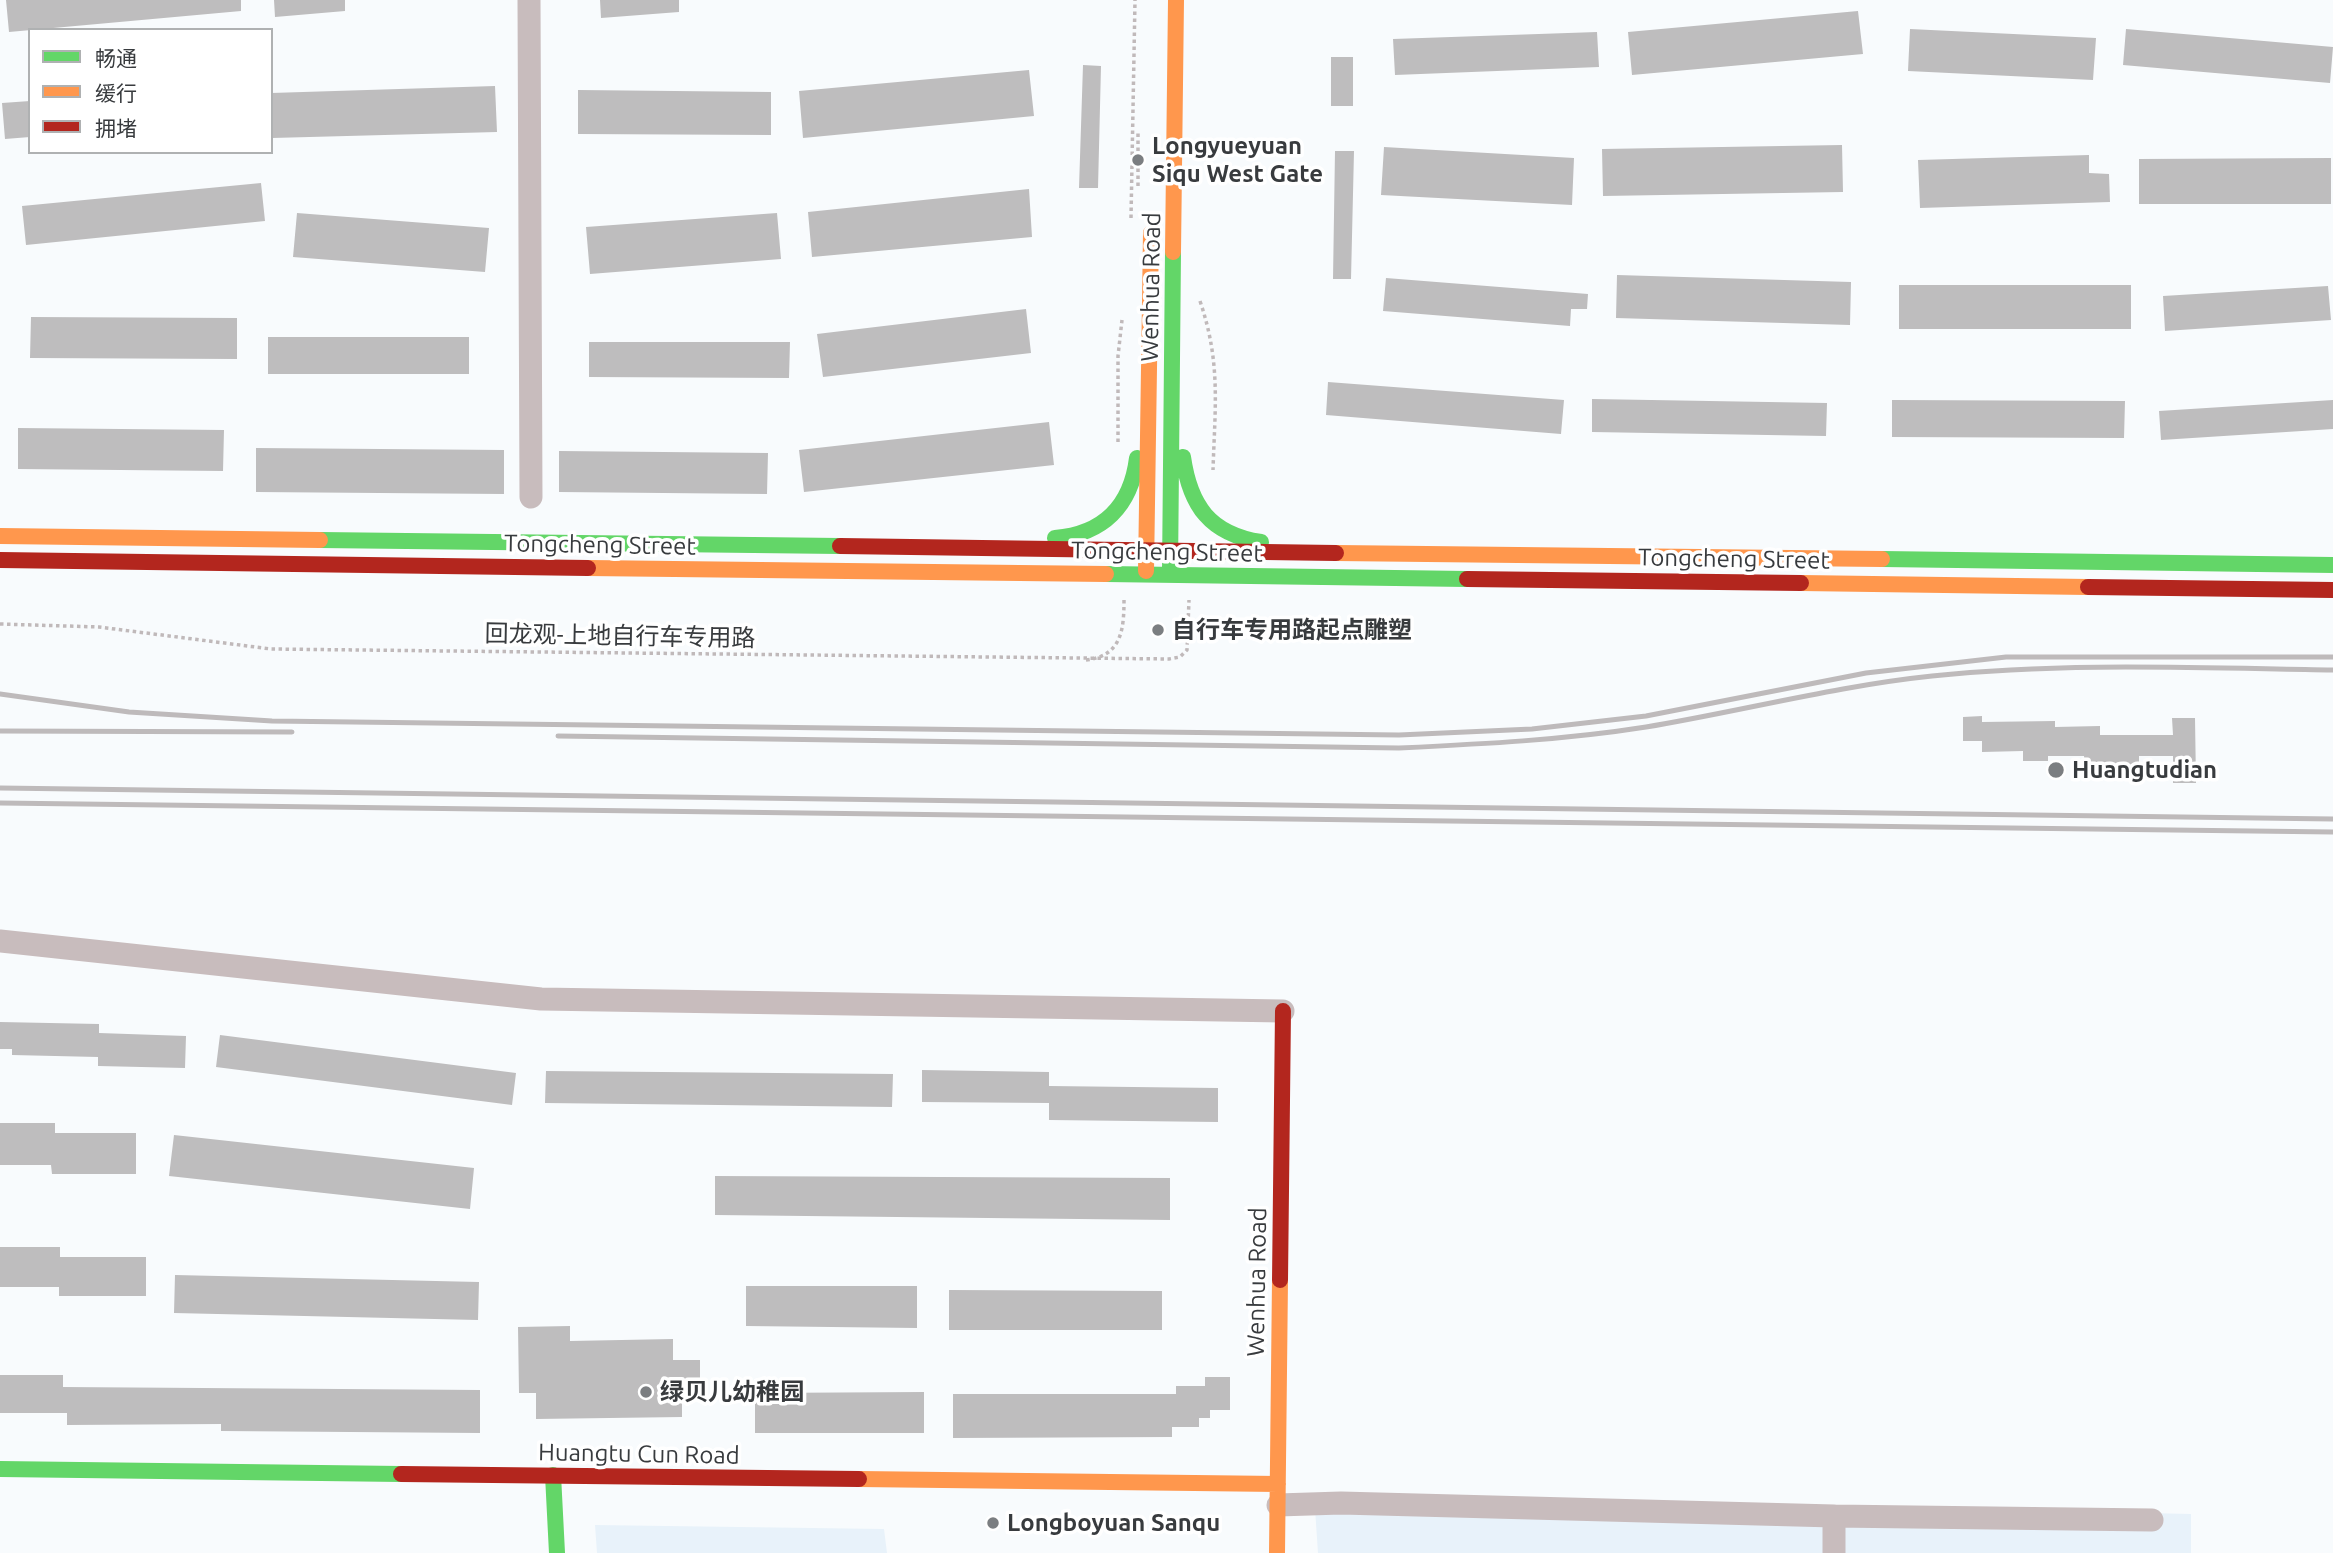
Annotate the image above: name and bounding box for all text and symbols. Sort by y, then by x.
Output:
legend [28,28,273,154]
text: 畅通 [95,46,137,70]
text: 缓行 [95,81,137,105]
text: 拥堵 [95,116,137,140]
place label: Longyueyuan Siqu West Gate [1152,132,1323,188]
marker: Longyueyuan Siqu West Gate [1130,152,1146,168]
street label: Wenhua Road [1135,212,1167,362]
street label: Tongcheng Street [504,529,696,561]
street label: Tongcheng Street [1071,536,1263,568]
street label: Tongcheng Street [1638,543,1830,575]
place label: 自行车专用路起点雕塑 [1172,616,1412,644]
street label: 回龙观-上地自行车专用路 [484,619,756,653]
marker: 自行车专用路起点雕塑 [1150,622,1166,638]
place label: Huangtudian [2072,756,2217,784]
marker: Huangtudian [2046,760,2066,780]
street label: Wenhua Road [1241,1207,1273,1357]
place label: 绿贝儿幼稚园 [660,1378,804,1406]
marker: 绿贝儿幼稚园 [638,1384,654,1400]
street label: Huangtu Cun Road [538,1438,740,1470]
place label: Longboyuan Sanqu [1007,1509,1220,1537]
marker: Longboyuan Sanqu [985,1515,1001,1531]

